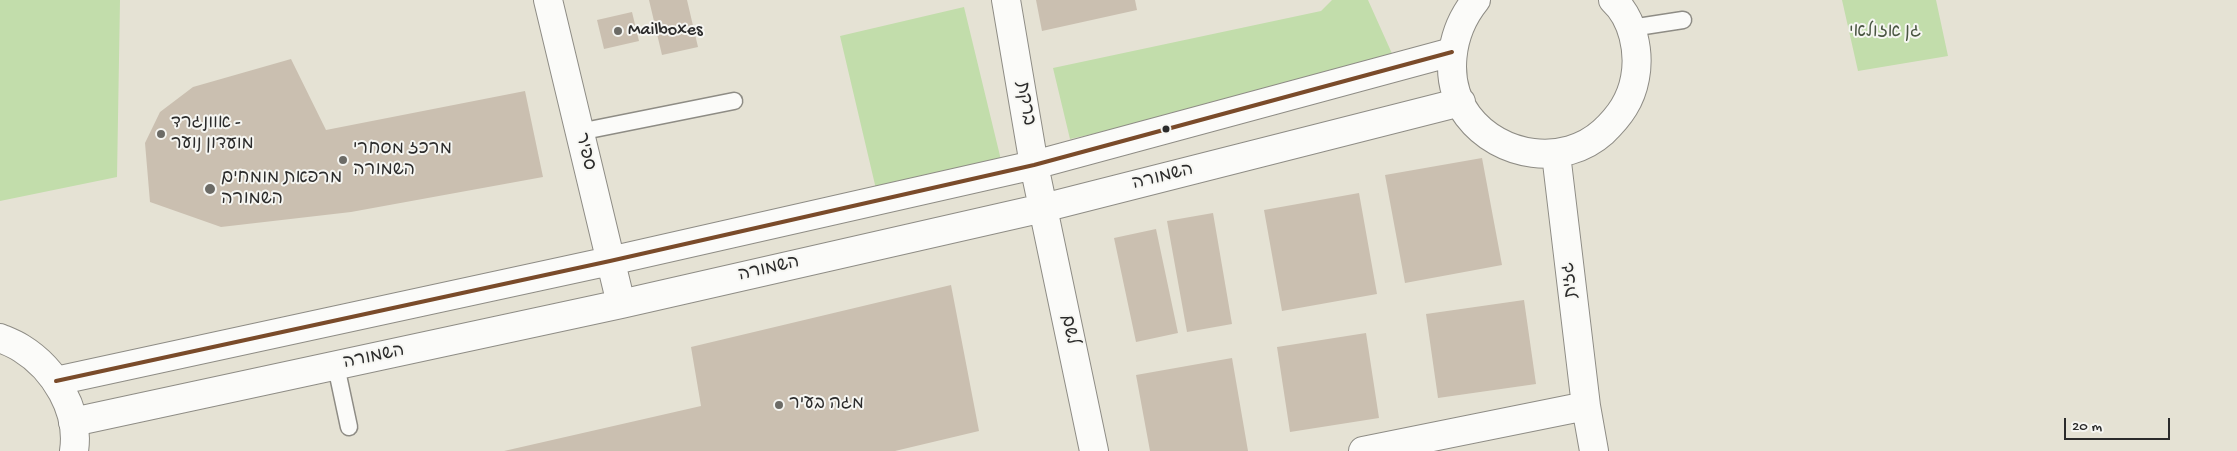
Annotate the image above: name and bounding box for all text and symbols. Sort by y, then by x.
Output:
place label: Mailboxes [628,20,703,42]
park label: גן אזולאי [1849,22,1921,44]
marker: Mailboxes [612,25,624,37]
street label: ברקת [1010,80,1038,128]
place label: אוונגרד - מועדון נוער [171,113,254,156]
unlabelled marker [1161,124,1171,134]
marker: אוונגרד - מועדון נוער [155,128,167,140]
street label: ספיר [569,131,599,173]
place label: מרכז מסחרי השמורה [353,139,452,182]
marker: מרכז מסחרי השמורה [337,154,349,166]
street label: השמורה [1130,160,1196,196]
place label: מרפאת מומחים השמורה [221,168,342,210]
marker: מרפאת מומחים השמורה [203,182,217,196]
street label: השמורה [736,253,802,287]
street label: גזית [1558,261,1584,299]
street label: לשם [1054,313,1082,347]
street label: השמורה [341,341,407,375]
place label: מגה בעיר [789,394,864,416]
marker: מגה בעיר [773,399,785,411]
scale bar [2067,408,2173,440]
text: 20 m [2072,418,2102,436]

